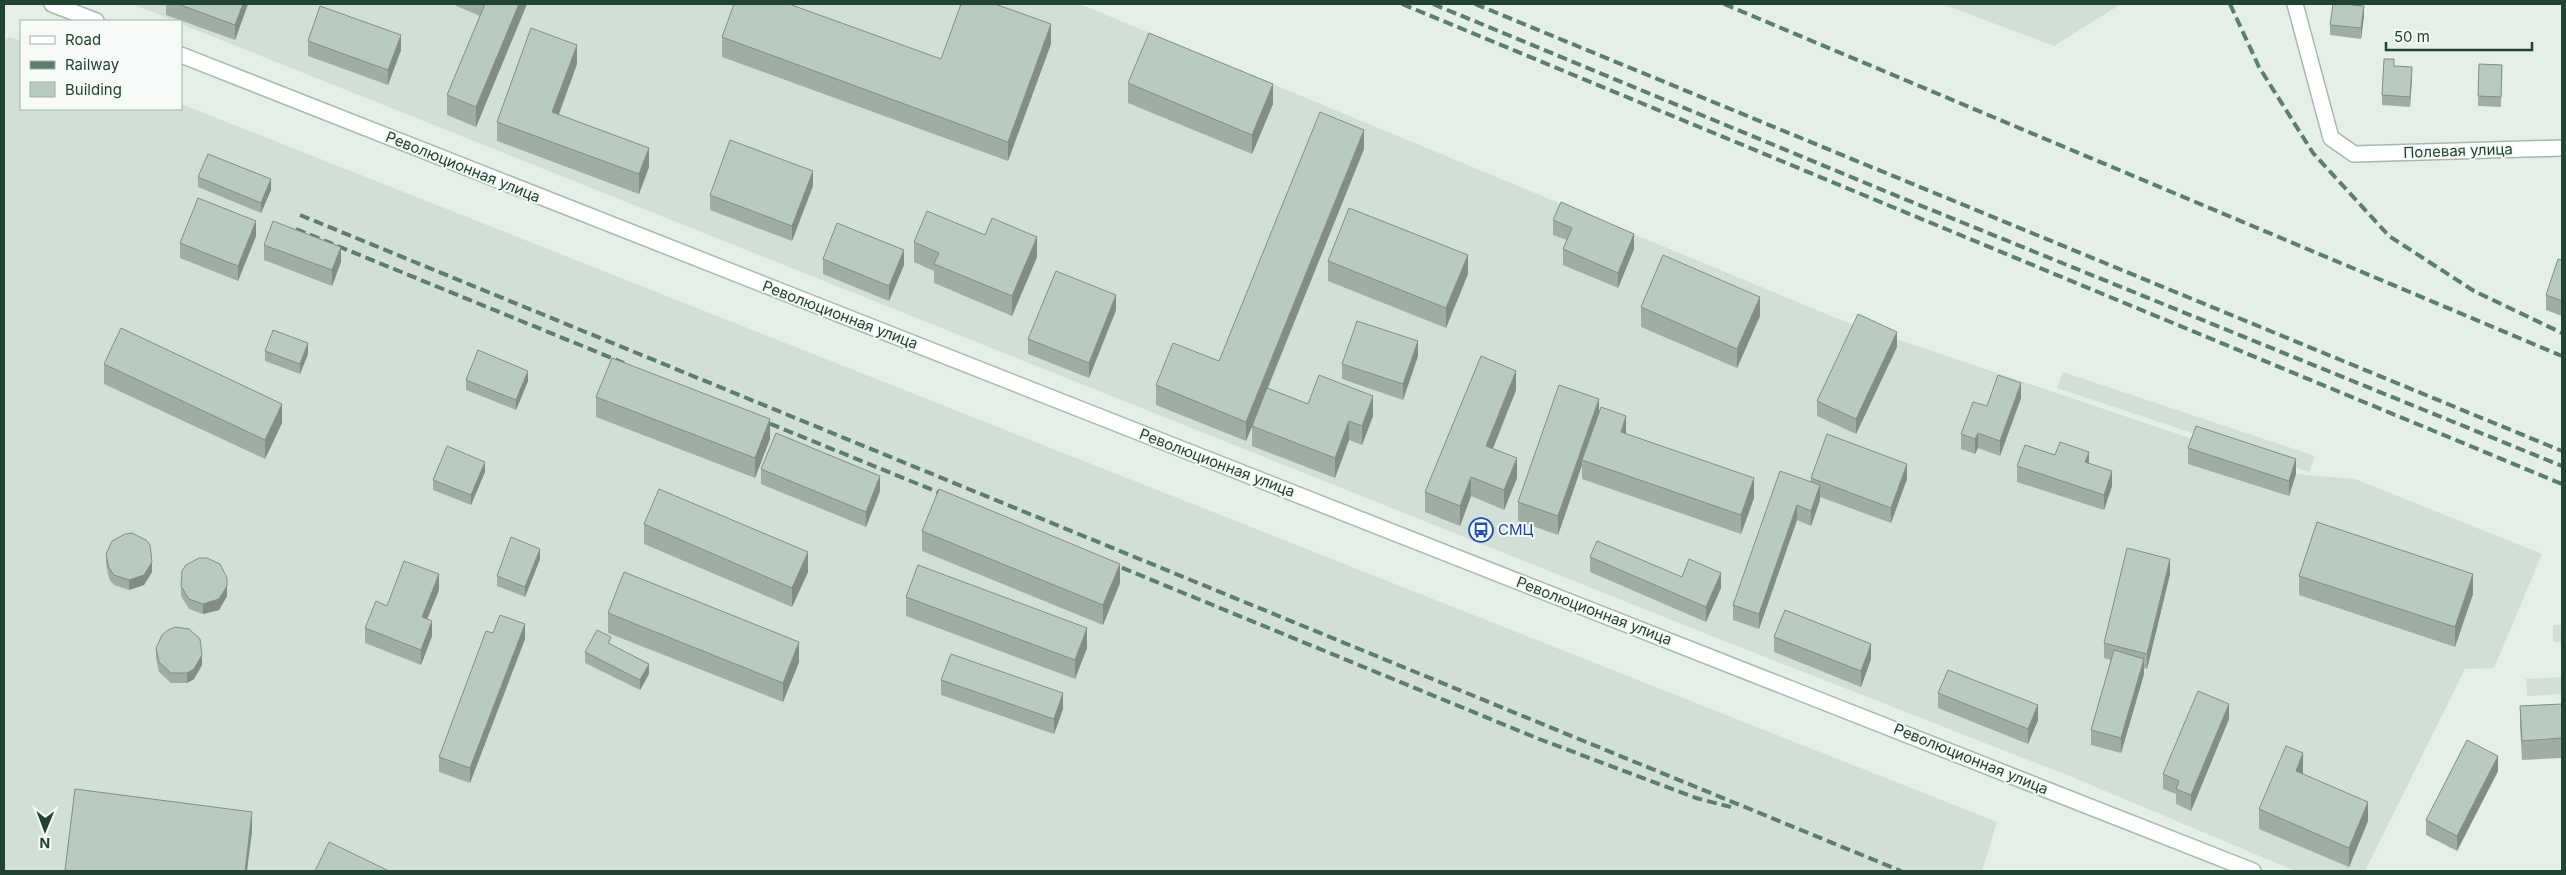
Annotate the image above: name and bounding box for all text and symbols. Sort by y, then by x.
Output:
legend [20,20,182,110]
scale bar [2386,20,2532,52]
text: 50 m [2394,27,2430,46]
text: Road [65,30,101,49]
text: Railway [65,55,120,74]
text: Building [65,80,122,99]
street label: Революционная улица [383,127,543,206]
street label: Полевая улица [2403,139,2513,162]
street label: Революционная улица [760,276,921,353]
street label: Революционная улица [1137,424,1298,501]
bus stop icon: СМЦ [1468,517,1494,543]
place label: СМЦ [1498,520,1534,539]
street label: Революционная улица [1514,572,1675,649]
street label: Революционная улица [1891,719,2051,798]
north arrow [20,805,70,855]
text: N [39,835,50,852]

